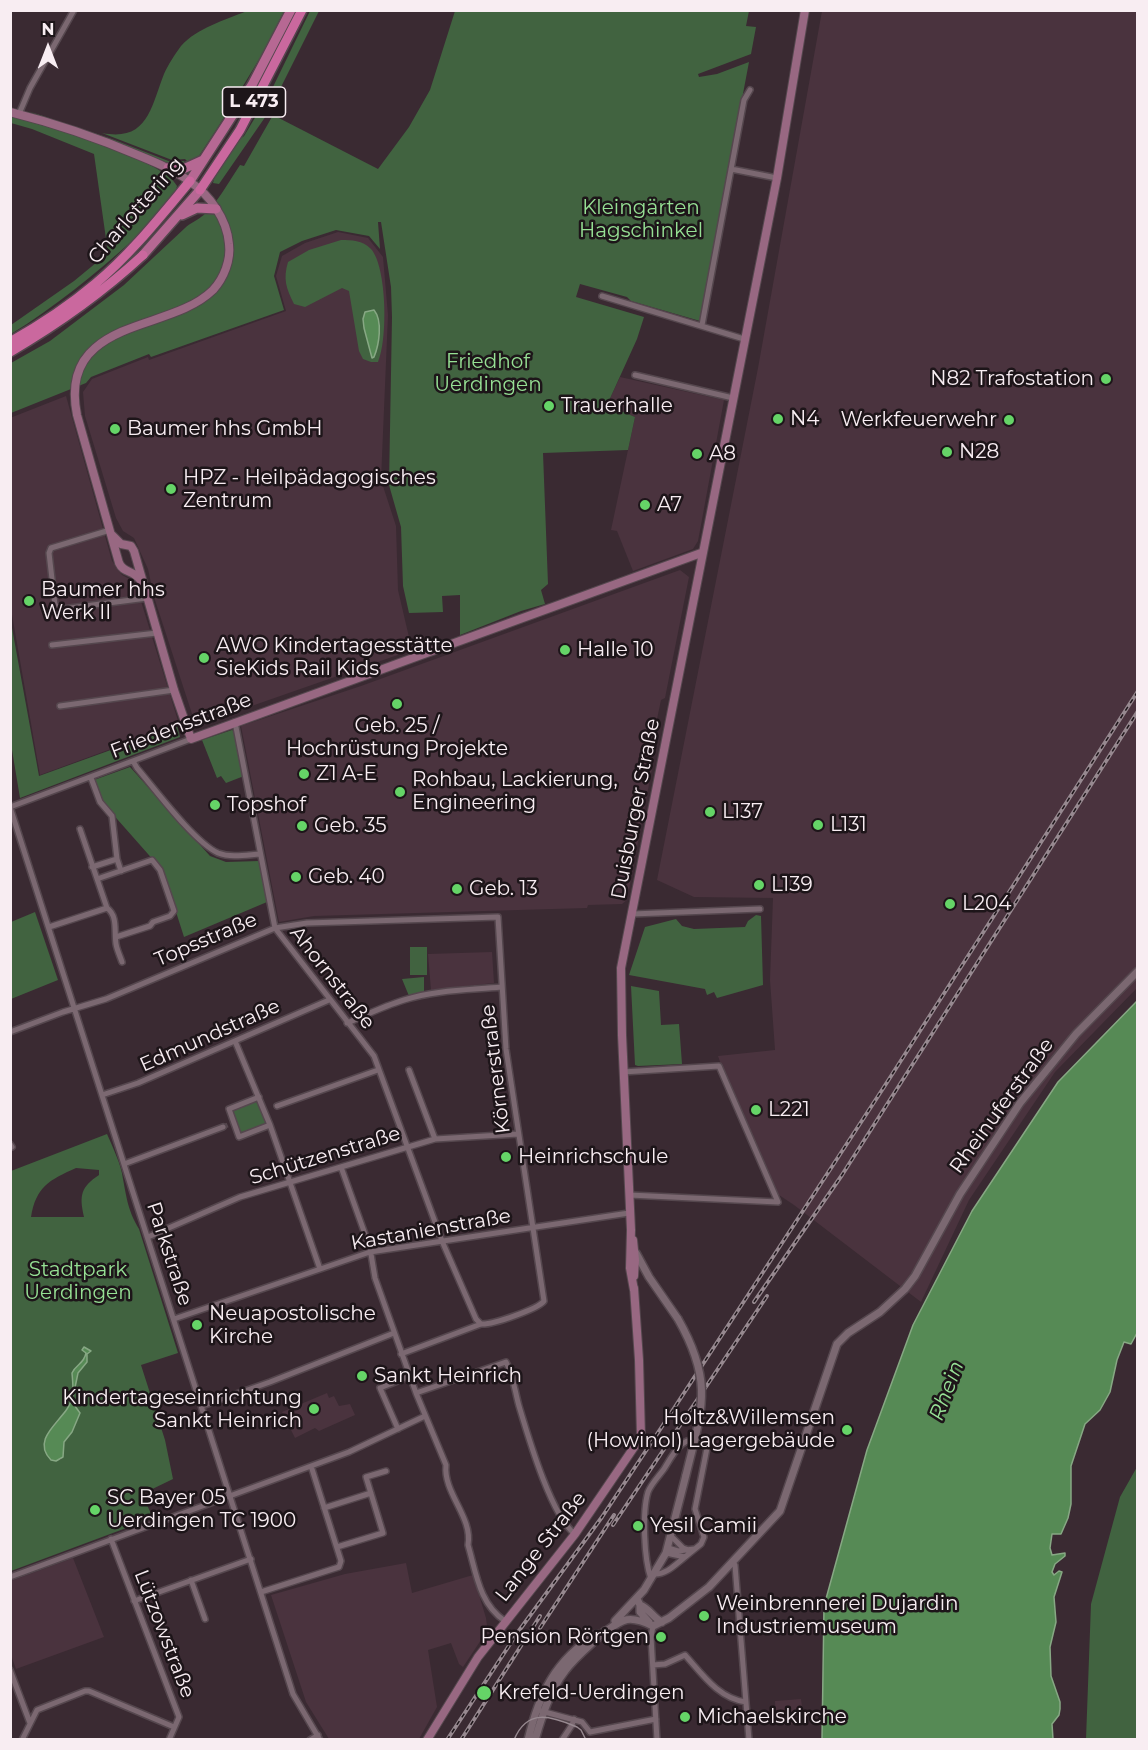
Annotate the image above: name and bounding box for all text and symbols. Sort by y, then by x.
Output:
north arrow [18,18,78,78]
text: N [42,20,54,39]
road number: L 473 [222,87,286,117]
street label: Charlottering [83,153,189,269]
park label: Kleingärten Hagschinkel [579,196,703,243]
park label: Friedhof Uerdingen [434,350,542,397]
place label: N82 Trafostation [930,367,1094,391]
marker: N82 Trafostation [1099,372,1113,386]
place label: Trauerhalle [561,394,673,418]
marker: Trauerhalle [542,399,556,413]
place label: N4 [790,407,819,431]
place label: Werkfeuerwehr [841,408,997,432]
marker: N4 [771,412,785,426]
marker: Werkfeuerwehr [1002,413,1016,427]
place label: Baumer hhs GmbH [127,417,322,441]
marker: Baumer hhs GmbH [108,422,122,436]
place label: N28 [959,440,999,464]
place label: A8 [709,442,736,466]
marker: N28 [940,445,954,459]
marker: A8 [690,447,704,461]
place label: HPZ - Heilpädagogisches Zentrum [183,466,436,513]
marker: HPZ - Heilpädagogisches Zentrum [164,482,178,496]
place label: A7 [657,493,682,517]
marker: A7 [638,498,652,512]
place label: Baumer hhs Werk II [41,578,165,625]
marker: Baumer hhs Werk II [22,594,36,608]
place label: AWO Kindertagesstätte SieKids Rail Kids [216,634,453,681]
place label: Halle 10 [577,638,654,662]
marker: Halle 10 [558,643,572,657]
marker: AWO Kindertagesstätte SieKids Rail Kids [197,651,211,665]
street label: Friedensstraße [107,688,255,764]
marker: Geb. 25 / Hochrüstung Projekte [390,697,404,711]
place label: Geb. 25 / Hochrüstung Projekte [286,714,508,761]
street label: Duisburger Straße [607,717,665,901]
place label: Z1 A-E [316,762,377,786]
marker: Z1 A-E [297,767,311,781]
place label: Rohbau, Lackierung, Engineering [412,768,618,815]
marker: Rohbau, Lackierung, Engineering [393,785,407,799]
place label: Topshof [227,793,306,817]
marker: Topshof [208,798,222,812]
place label: L137 [722,800,763,824]
marker: L137 [703,805,717,819]
place label: L131 [830,813,867,837]
place label: Geb. 35 [314,814,387,838]
marker: L131 [811,818,825,832]
marker: Geb. 35 [295,819,309,833]
place label: Geb. 40 [308,865,385,889]
marker: Geb. 40 [289,870,303,884]
place label: L139 [771,873,813,897]
place label: Geb. 13 [469,877,538,901]
marker: L139 [752,878,766,892]
marker: Geb. 13 [450,882,464,896]
place label: L204 [962,892,1012,916]
marker: L204 [943,897,957,911]
street label: Topsstraße [151,908,261,972]
street label: Ahornstraße [284,922,380,1034]
street label: Edmundstraße [136,994,284,1078]
street label: Körnerstraße [476,1003,516,1135]
street label: Rheinuferstraße [945,1034,1059,1178]
place label: L221 [768,1098,810,1122]
marker: L221 [749,1103,763,1117]
street label: Schützenstraße [247,1122,403,1190]
place label: Heinrichschule [518,1145,668,1169]
marker: Heinrichschule [499,1150,513,1164]
street label: Parkstraße [141,1199,197,1309]
street label: Kastanienstraße [349,1204,513,1256]
park label: Stadtpark Uerdingen [24,1258,132,1305]
place label: Neuapostolische Kirche [209,1302,376,1349]
marker: Neuapostolische Kirche [190,1318,204,1332]
water label: Rhein [924,1358,970,1424]
place label: Sankt Heinrich [374,1364,522,1388]
marker: Sankt Heinrich [355,1369,369,1383]
place label: Kindertageseinrichtung Sankt Heinrich [62,1386,302,1433]
marker: Kindertageseinrichtung Sankt Heinrich [307,1402,321,1416]
place label: Holtz&Willemsen (Howinol) Lagergebäude [586,1406,835,1453]
marker: Holtz&Willemsen (Howinol) Lagergebäude [840,1423,854,1437]
place label: SC Bayer 05 Uerdingen TC 1900 [107,1486,296,1533]
street label: Lange Straße [491,1487,591,1607]
marker: SC Bayer 05 Uerdingen TC 1900 [88,1503,102,1517]
place label: Yesil Camii [650,1514,757,1538]
marker: Yesil Camii [631,1519,645,1533]
street label: Lützowstraße [129,1567,199,1701]
place label: Weinbrennerei Dujardin Industriemuseum [716,1592,959,1639]
marker: Weinbrennerei Dujardin Industriemuseum [697,1609,711,1623]
place label: Pension Rörtgen [480,1625,649,1649]
marker: Pension Rörtgen [654,1630,668,1644]
place label: Krefeld-Uerdingen [498,1681,685,1705]
marker: Krefeld-Uerdingen [475,1684,493,1702]
place label: Michaelskirche [697,1705,847,1729]
marker: Michaelskirche [678,1710,692,1724]

